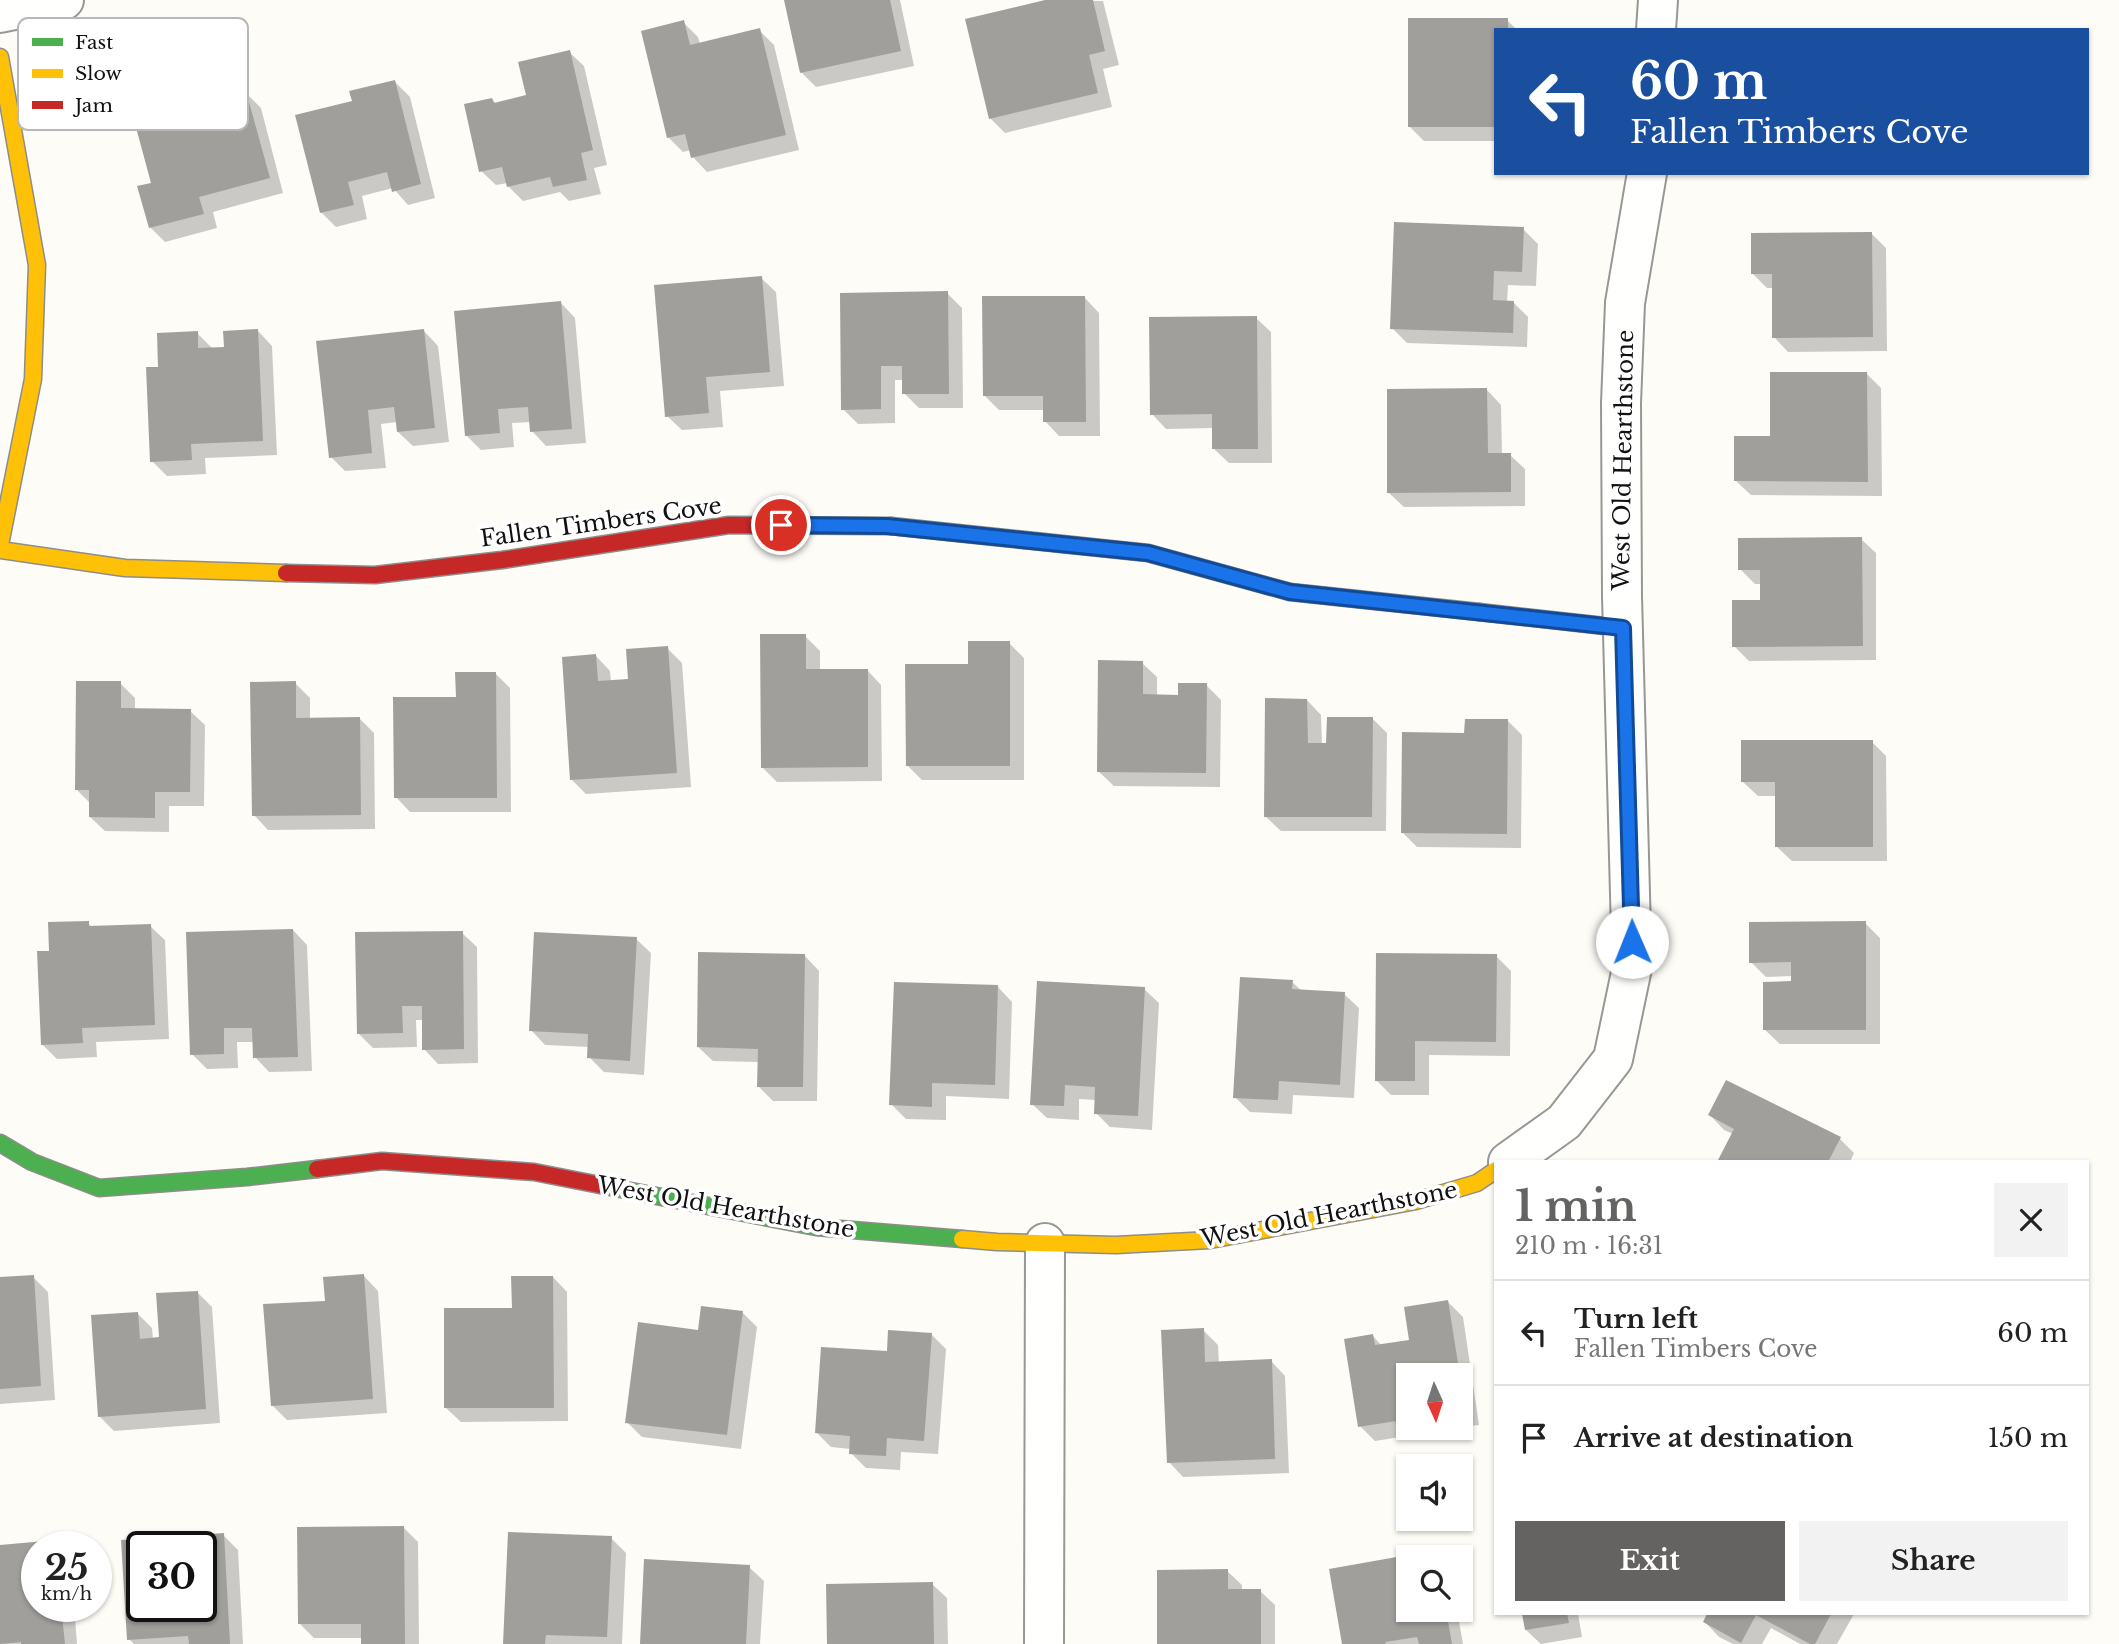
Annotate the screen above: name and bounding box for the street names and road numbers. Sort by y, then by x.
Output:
street label: West Old Hearthstone [1607,329,1639,592]
street label: Fallen Timbers Cove [479,491,723,553]
street label: West Old Hearthstone [594,1170,857,1243]
street label: West Old Hearthstone [1197,1175,1460,1253]

